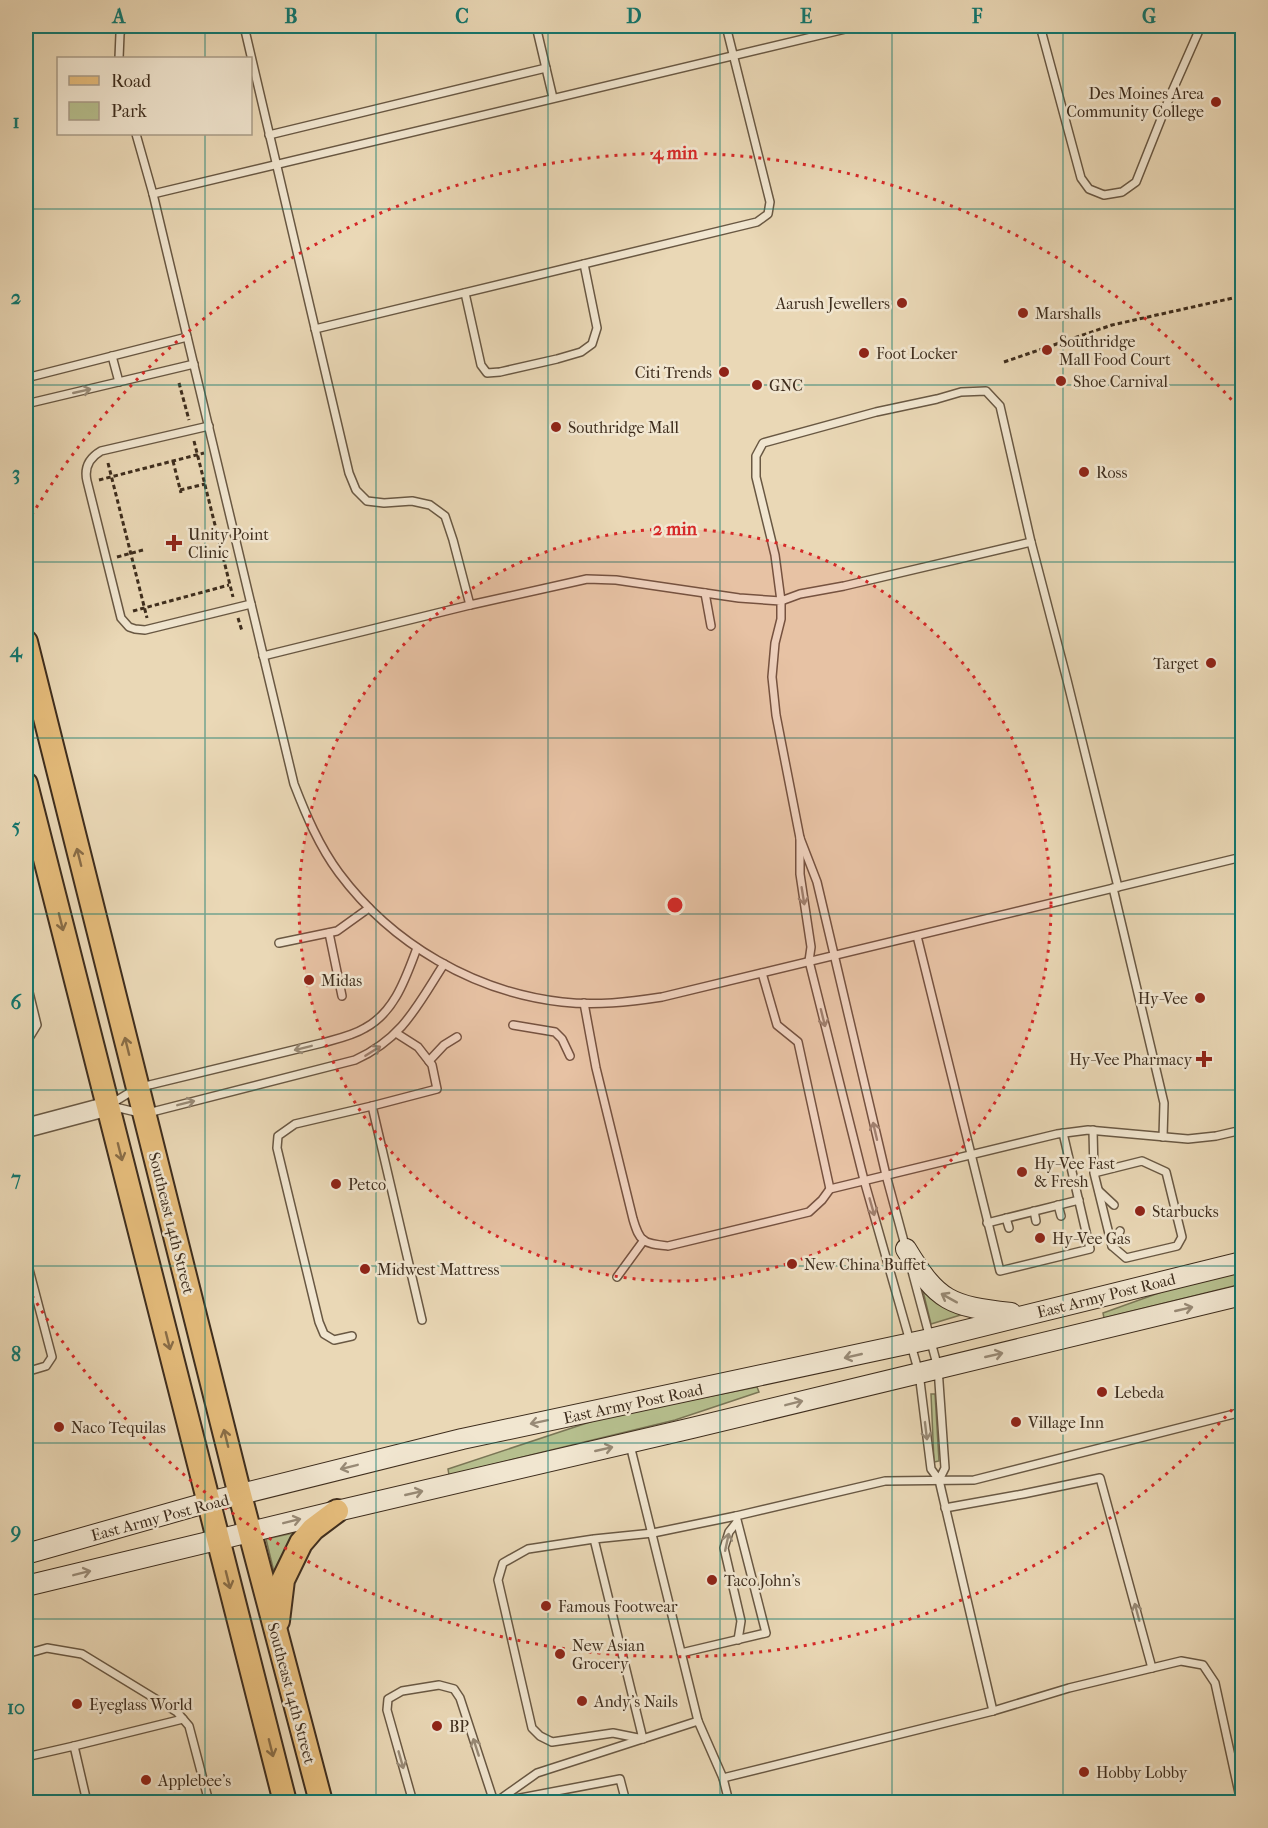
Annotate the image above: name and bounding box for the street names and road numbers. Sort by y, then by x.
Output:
street label: Southeast 14th Street [145,1150,198,1296]
street label: East Army Post Road [1035,1269,1178,1322]
street label: East Army Post Road [562,1379,705,1428]
street label: East Army Post Road [89,1490,232,1545]
street label: Southeast 14th Street [263,1620,320,1766]

